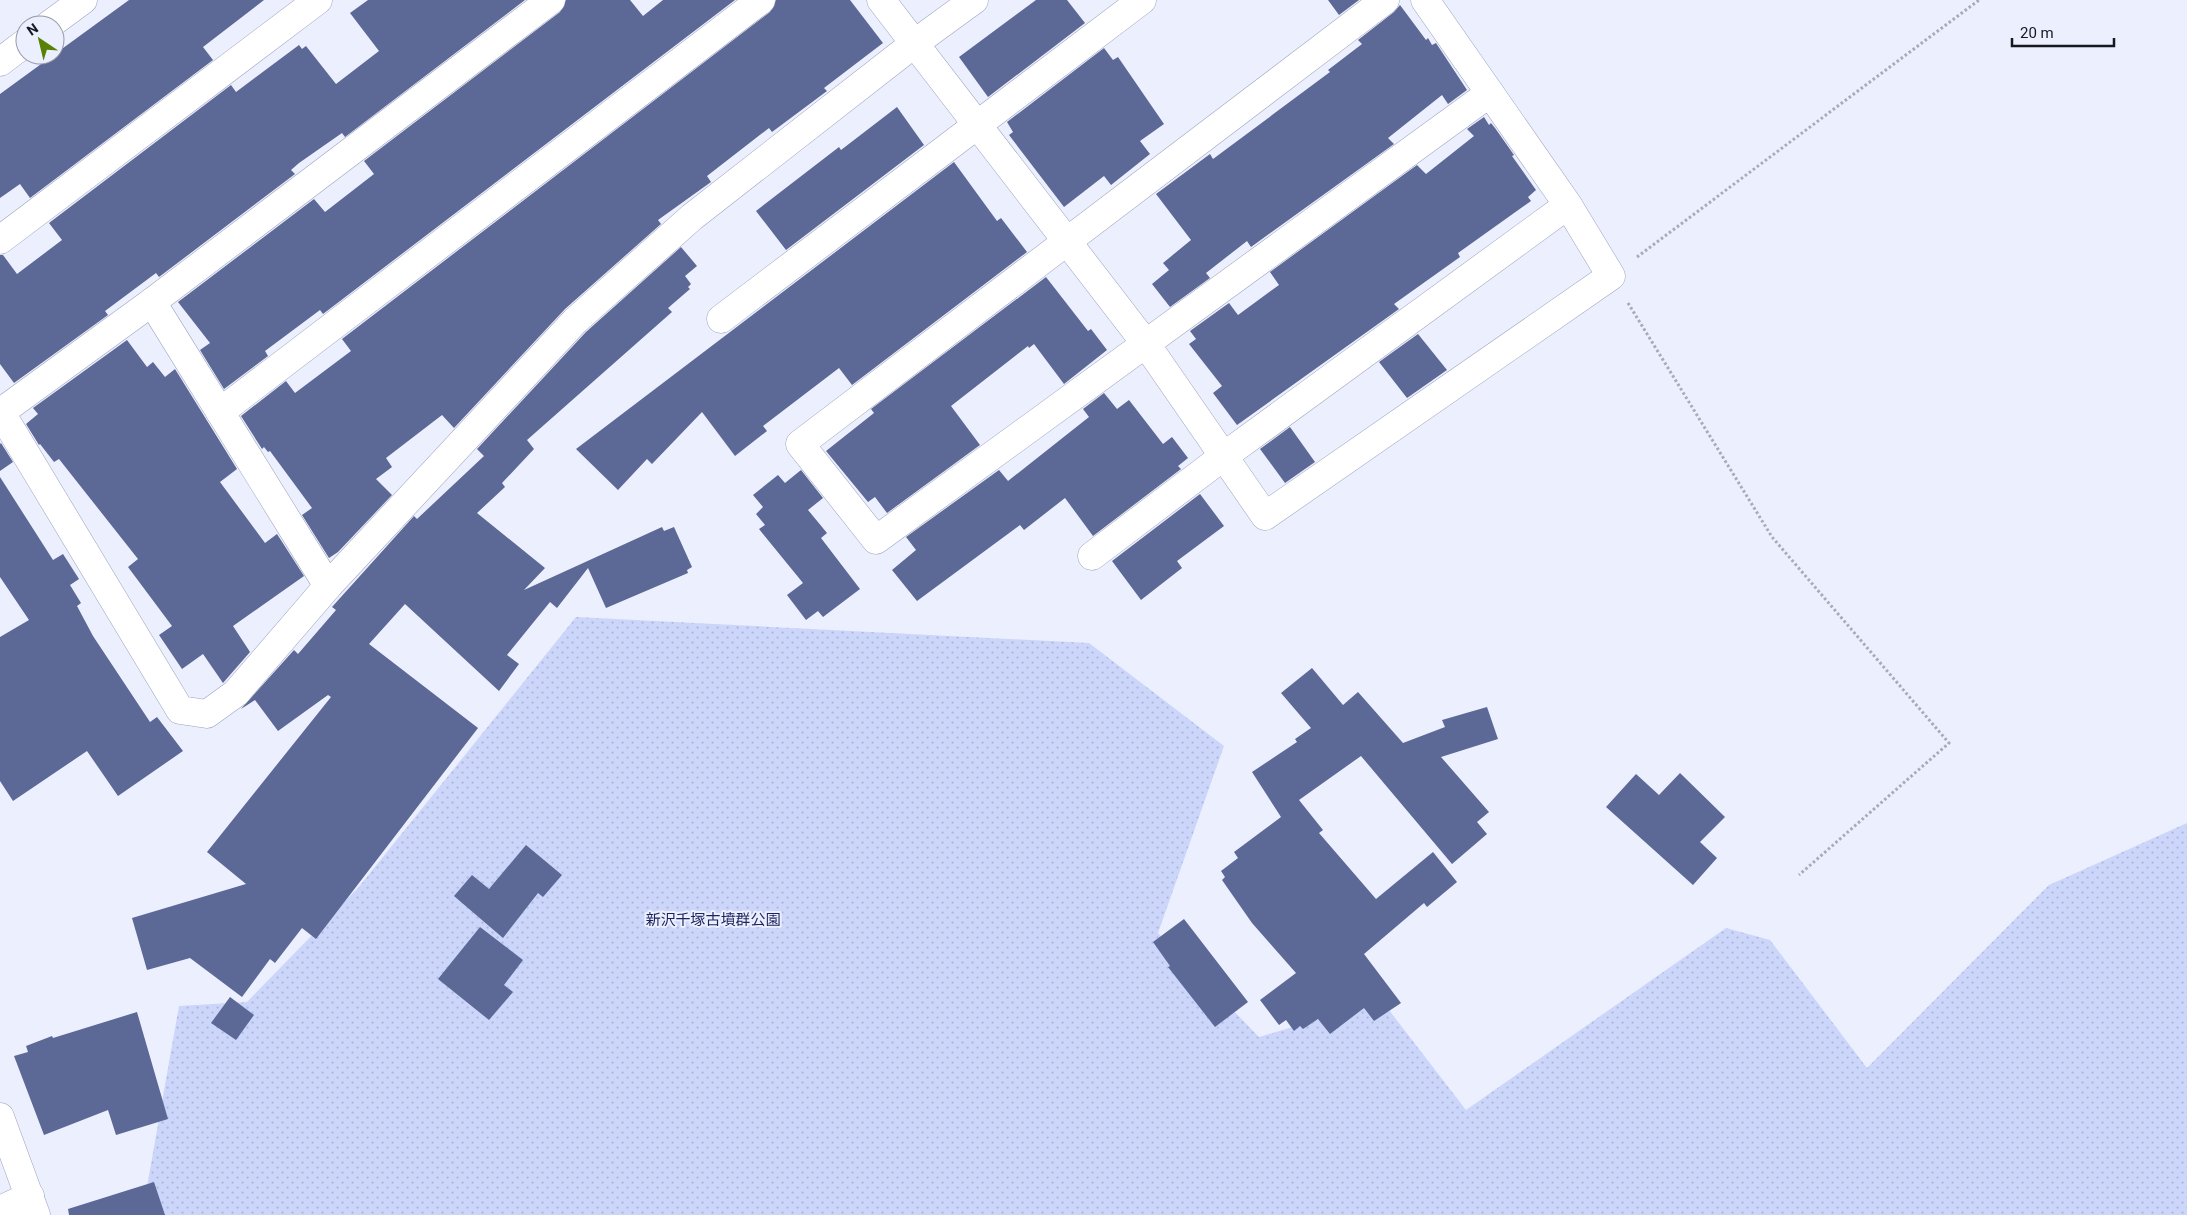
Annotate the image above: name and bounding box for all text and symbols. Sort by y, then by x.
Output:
north arrow [15,15,65,65]
scale bar [2012,15,2114,47]
text: N [24,20,41,39]
text: 20 m [2020,24,2054,42]
park label: 新沢千塚古墳群公園 [645,911,781,929]

